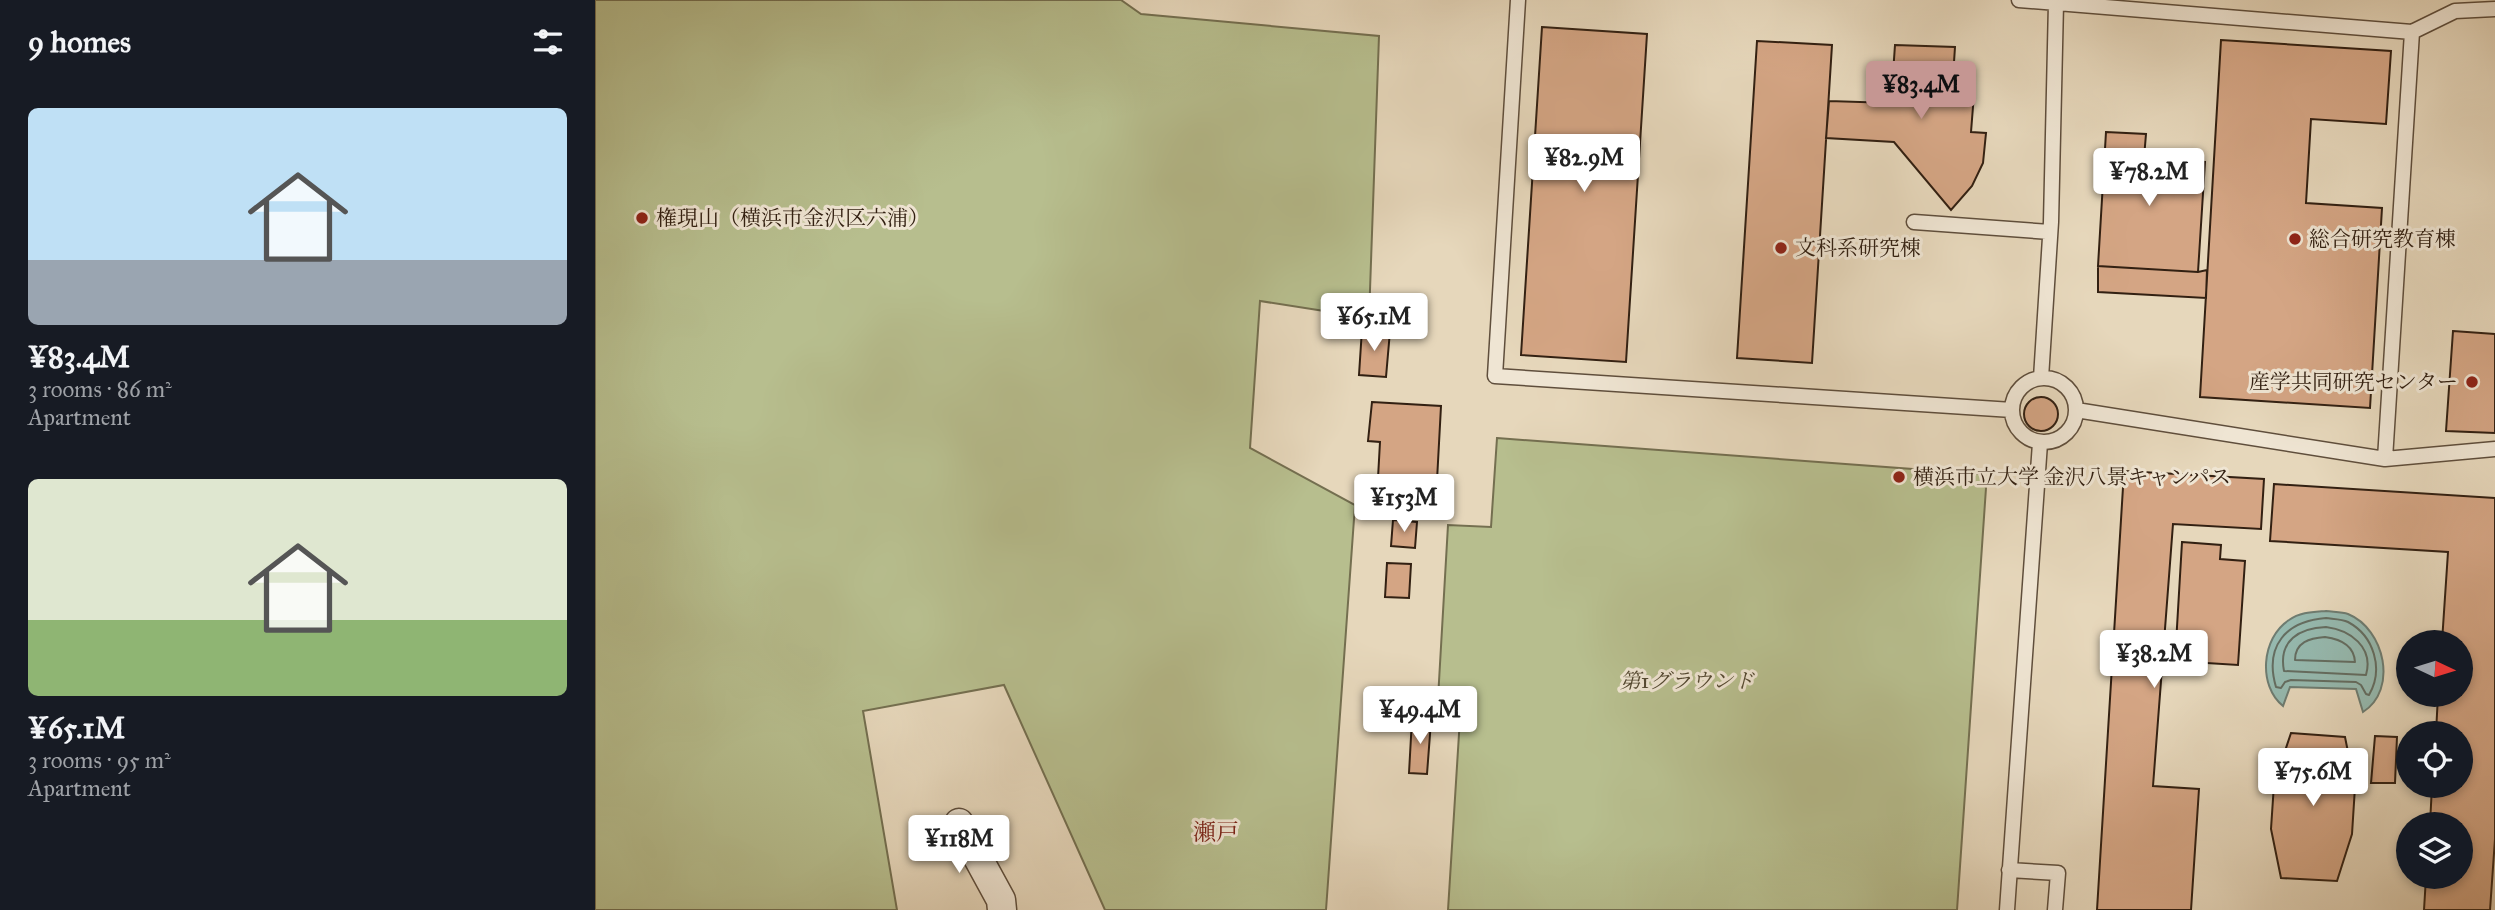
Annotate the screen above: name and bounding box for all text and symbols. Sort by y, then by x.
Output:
icon: filters [529,23,567,61]
text: 9 homes [28,24,131,60]
pin: ¥83.4M [1864,61,1978,121]
text: ¥83.4M [1882,70,1960,98]
pin: ¥82.9M [1527,134,1641,194]
text: ¥82.9M [1544,143,1624,171]
pin: ¥78.2M [2092,148,2206,208]
icon: home [235,154,361,280]
text: ¥78.2M [2109,157,2189,185]
place label: 権現山（横浜市金沢区六浦） [656,205,929,231]
marker: 権現山（横浜市金沢区六浦） [634,210,650,226]
place label: 総合研究教育棟 [2309,226,2456,252]
marker: 総合研究教育棟 [2287,231,2303,247]
place label: 文科系研究棟 [1795,235,1921,261]
marker: 文科系研究棟 [1773,240,1789,256]
pin: ¥65.1M [1317,294,1431,353]
text: ¥65.1M [1337,302,1411,330]
text: ¥83.4M [28,339,130,375]
place label: 産学共同研究センター [2249,369,2458,395]
marker: 産学共同研究センター [2464,374,2480,390]
text: 3 rooms · 86 m² [28,375,172,403]
text: Apartment [28,403,131,431]
place label: 横浜市立大学 金沢八景キャンパス [1913,464,2231,490]
marker: 横浜市立大学 金沢八景キャンパス [1891,469,1907,485]
pin: ¥153M [1355,475,1453,534]
text: ¥153M [1370,483,1438,511]
icon: home [235,525,361,651]
pin: ¥38.2M [2097,630,2211,690]
north arrow [2396,630,2473,707]
map controls [2396,630,2473,889]
text: ¥38.2M [2116,639,2192,667]
park label: 第1グラウンド [1620,668,1755,694]
pin: ¥49.4M [1363,686,1477,746]
text: ¥49.4M [1379,695,1461,723]
text: ¥65.1M [28,710,125,746]
button: locate [2396,721,2473,798]
text: 3 rooms · 95 m² [28,746,171,774]
pin: ¥75.6M [2256,748,2370,808]
text: ¥75.6M [2274,757,2352,785]
text: Apartment [28,774,131,802]
button: layers [2396,812,2473,889]
pin: ¥118M [910,816,1008,875]
district label: 瀬戸 [1193,818,1239,846]
text: ¥118M [924,824,994,852]

